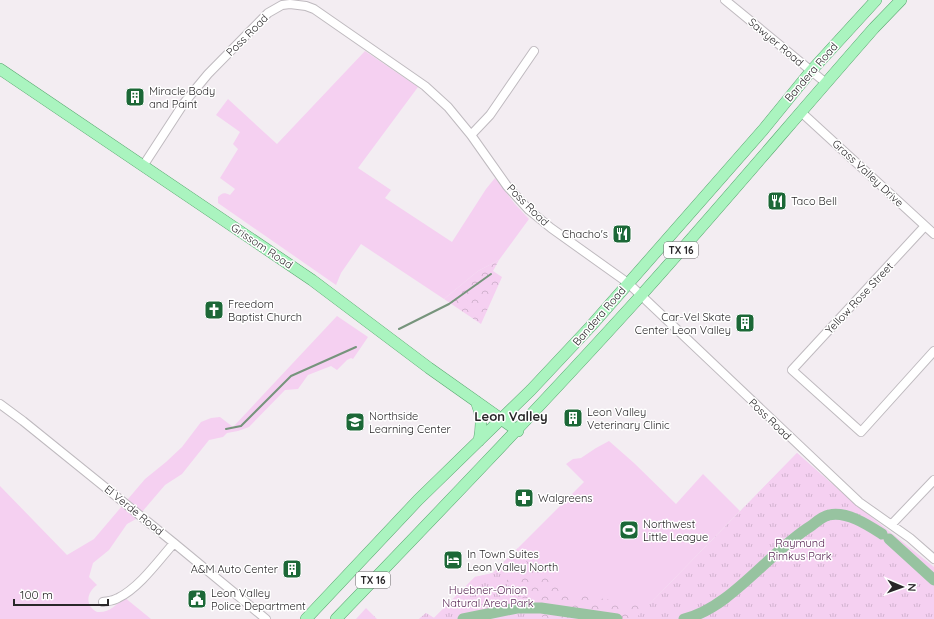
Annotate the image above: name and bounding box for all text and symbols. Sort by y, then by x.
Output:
street label: Poss Road [223,11,271,59]
street label: Sawyer Road [745,15,807,69]
street label: Bandera Road [781,39,841,105]
place label: Miracle Body and Paint [149,84,215,111]
building icon: Miracle Body and Paint [124,86,146,108]
street label: Grass Valley Drive [829,136,907,210]
street label: Poss Road [504,181,552,229]
restaurant icon: Taco Bell [766,190,788,212]
place label: Taco Bell [791,194,837,208]
street label: Grissom Road [228,220,296,272]
restaurant icon: Chacho's [611,223,633,245]
place label: Chacho's [562,227,608,241]
road number: TX 16 [664,242,698,258]
street label: Yellow Rose Street [822,259,896,337]
street label: Bandera Road [569,283,629,349]
place label: Freedom Baptist Church [228,297,302,324]
church icon: Freedom Baptist Church [203,299,225,321]
place label: Car-Vel Skate Center Leon Valley [635,310,731,337]
building icon: Car-Vel Skate Center Leon Valley [734,312,756,334]
street label: Poss Road [746,395,794,443]
place label: Leon Valley Veterinary Clinic [587,405,670,432]
building icon: Leon Valley Veterinary Clinic [562,407,584,429]
district label: Leon Valley [474,408,548,424]
place label: Northside Learning Center [369,409,452,436]
school or university icon: Northside Learning Center [344,411,366,433]
street label: El Verde Road [102,482,166,538]
pharmacy icon: Walgreens [513,487,535,509]
place label: Walgreens [538,491,592,505]
place label: Northwest Little League [643,517,708,544]
sports icon: Northwest Little League [618,519,640,541]
park label: Raymund Rimkus Park [768,536,832,563]
place label: In Town Suites Leon Valley North [467,547,558,574]
hotel icon: In Town Suites Leon Valley North [442,549,464,571]
building icon: A&M Auto Center [281,558,303,580]
place label: A&M Auto Center [191,562,279,576]
north arrow [882,567,922,607]
road number: TX 16 [356,572,390,588]
scale bar [14,581,108,607]
park label: Huebner-Onion Natural Area Park [442,583,534,610]
text: N [905,583,919,592]
place label: Leon Valley Police Department [211,586,306,613]
text: 100 m [20,587,53,602]
public building icon: Leon Valley Police Department [186,588,208,610]

